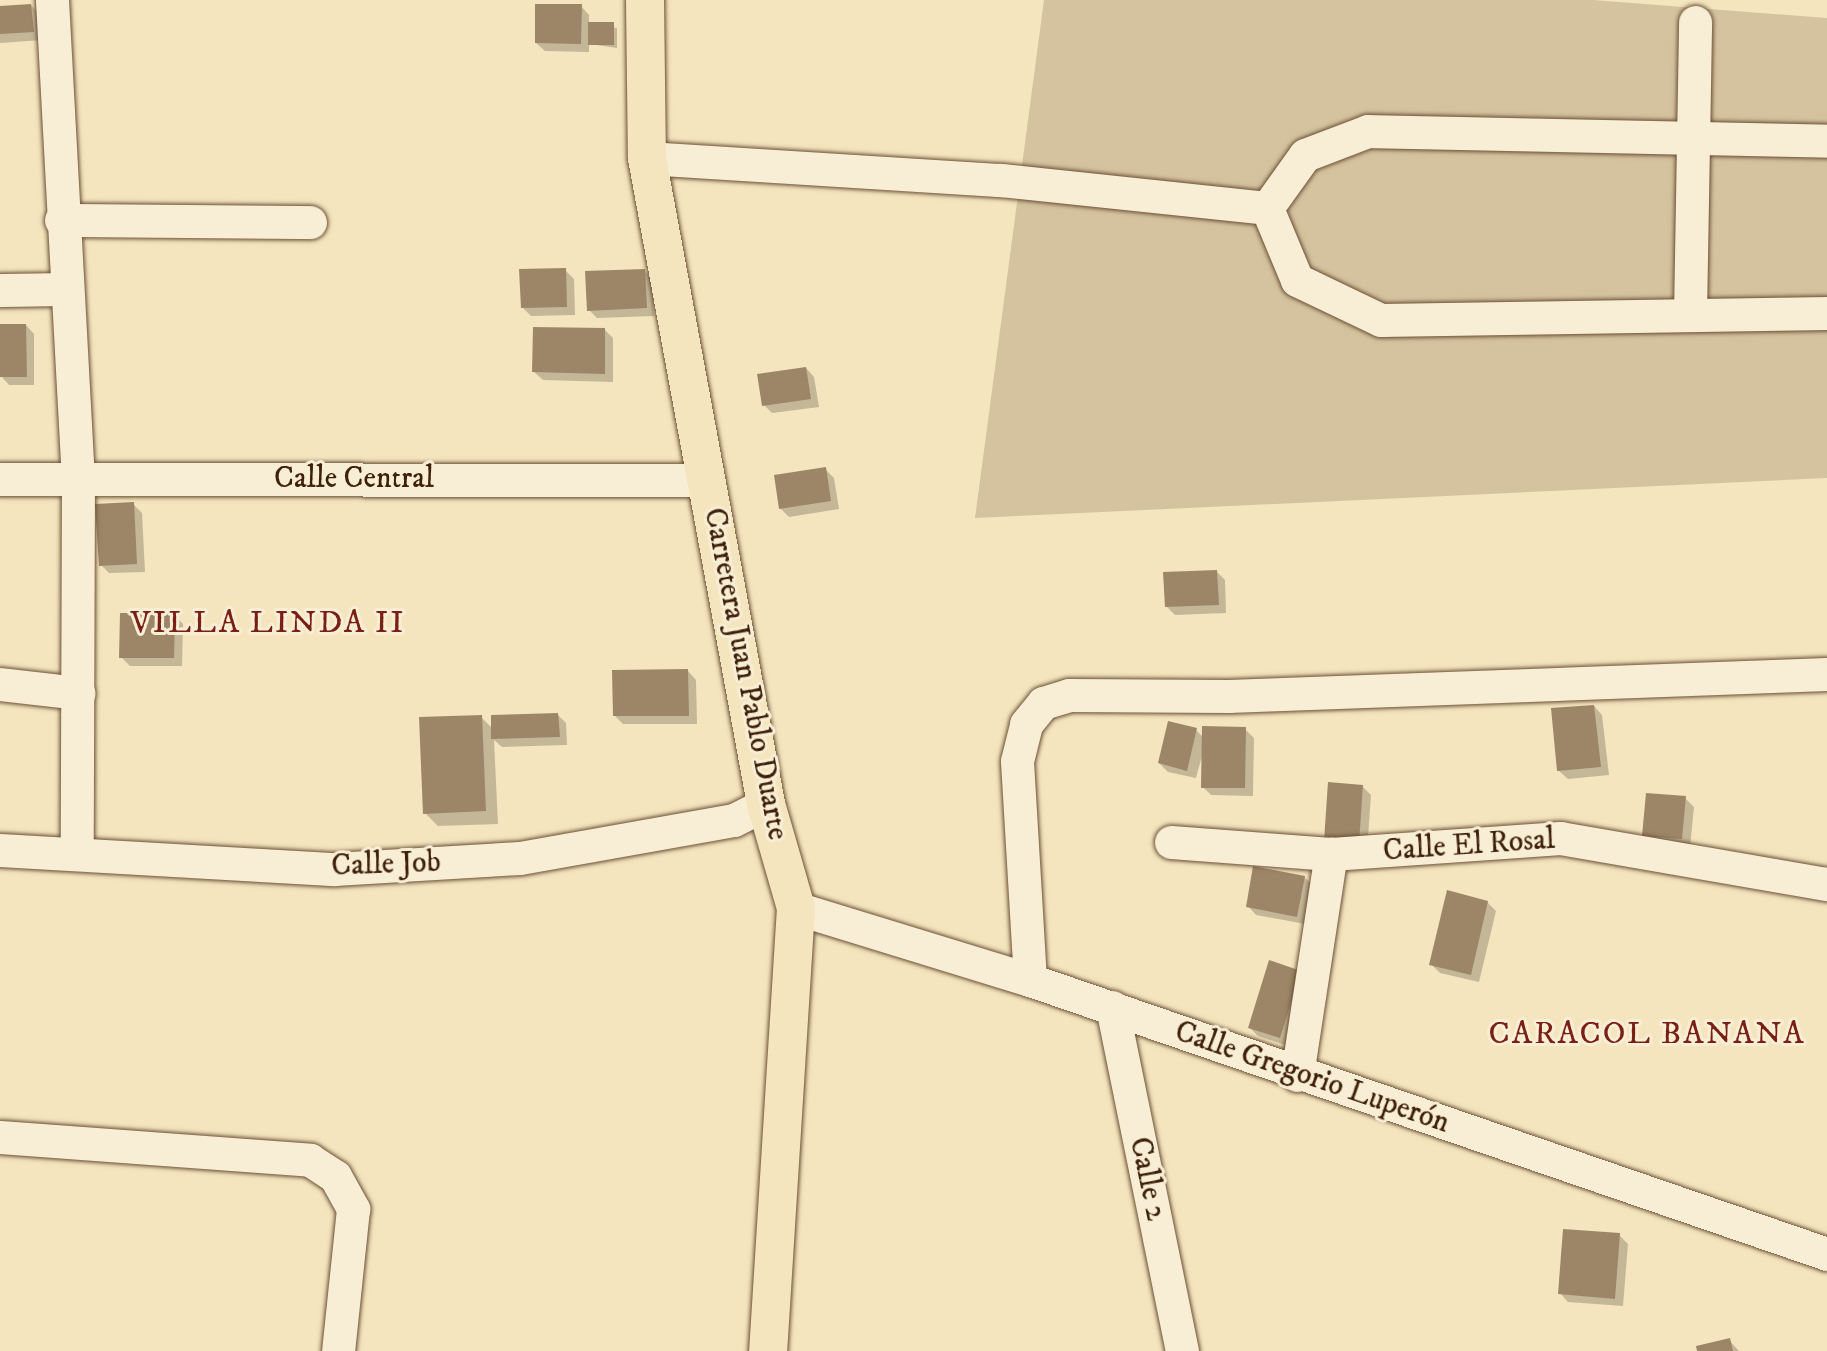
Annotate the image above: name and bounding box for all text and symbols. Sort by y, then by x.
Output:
street label: Calle Central [274,461,434,497]
street label: Carretera Juan Pablo Duarte [695,505,795,843]
district label: VILLA LINDA II [132,604,404,642]
street label: Calle El Rosal [1382,822,1556,870]
street label: Calle Job [331,845,441,885]
street label: Calle Gregorio Luperón [1170,1014,1454,1142]
district label: CARACOL BANANA [1490,1015,1804,1053]
street label: Calle 2 [1121,1134,1173,1224]

